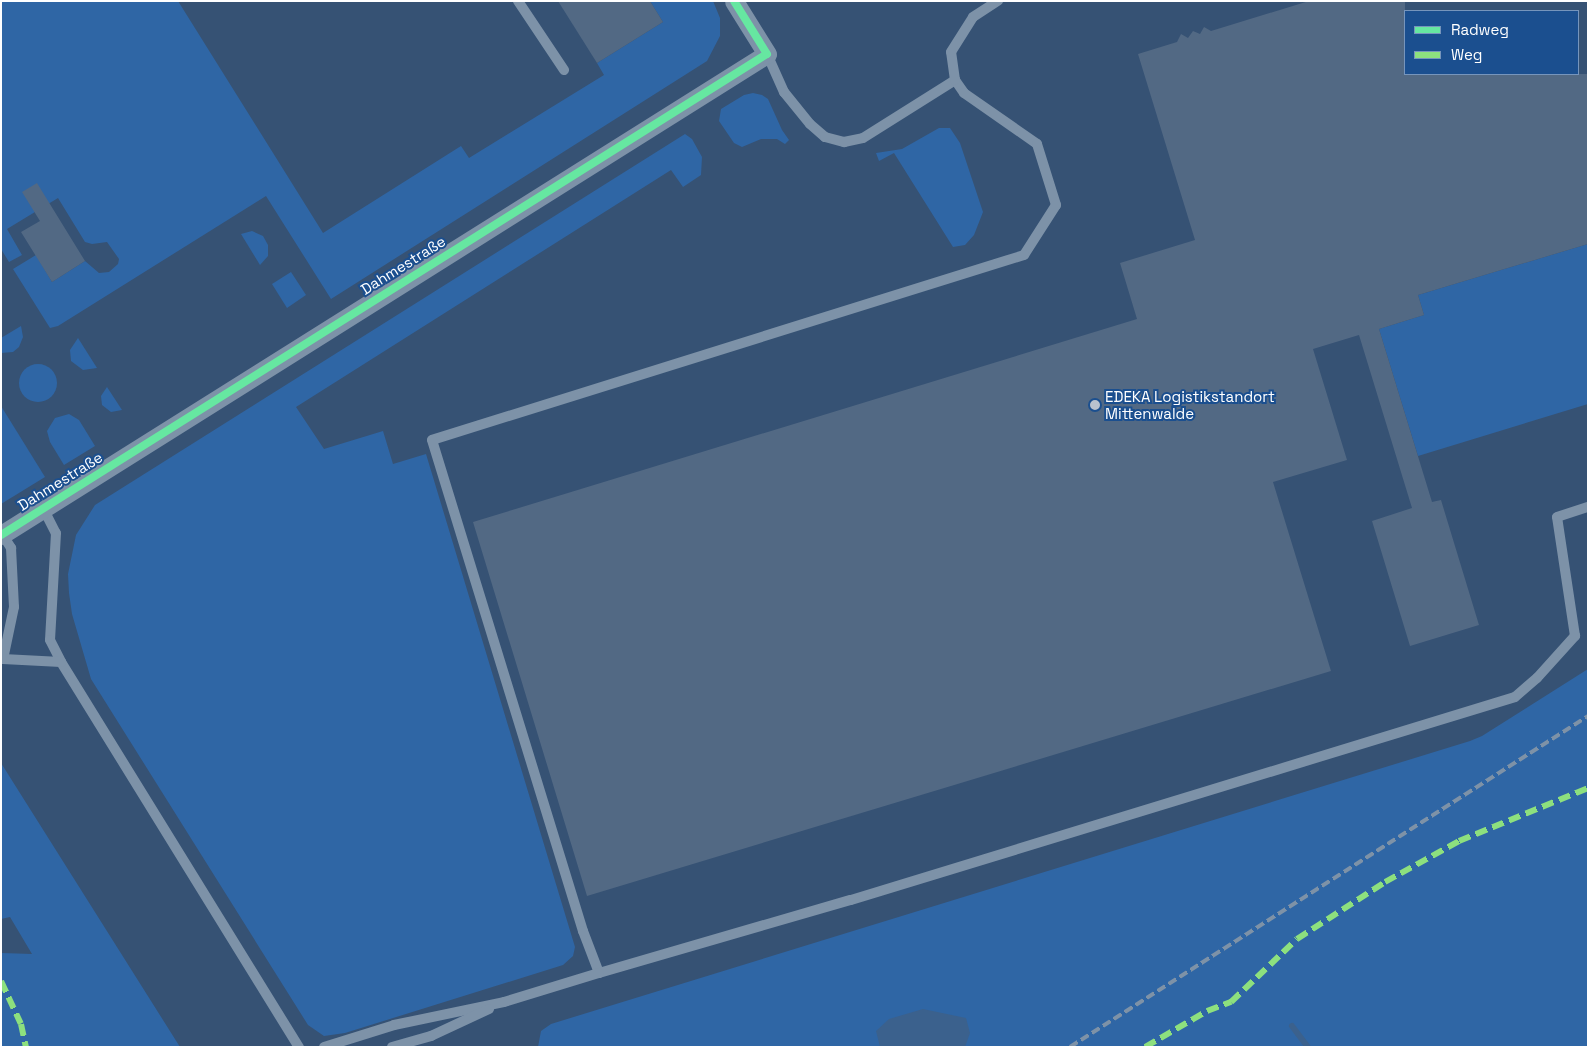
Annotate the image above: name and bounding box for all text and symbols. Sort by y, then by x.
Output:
legend [1404,10,1579,75]
text: Radweg [1451,20,1509,39]
text: Weg [1451,45,1482,64]
street label: Dahmestraße [357,232,449,298]
place label: EDEKA Logistikstandort Mittenwalde [1105,387,1275,422]
marker: EDEKA Logistikstandort Mittenwalde [1089,399,1101,411]
street label: Dahmestraße [14,448,106,514]

